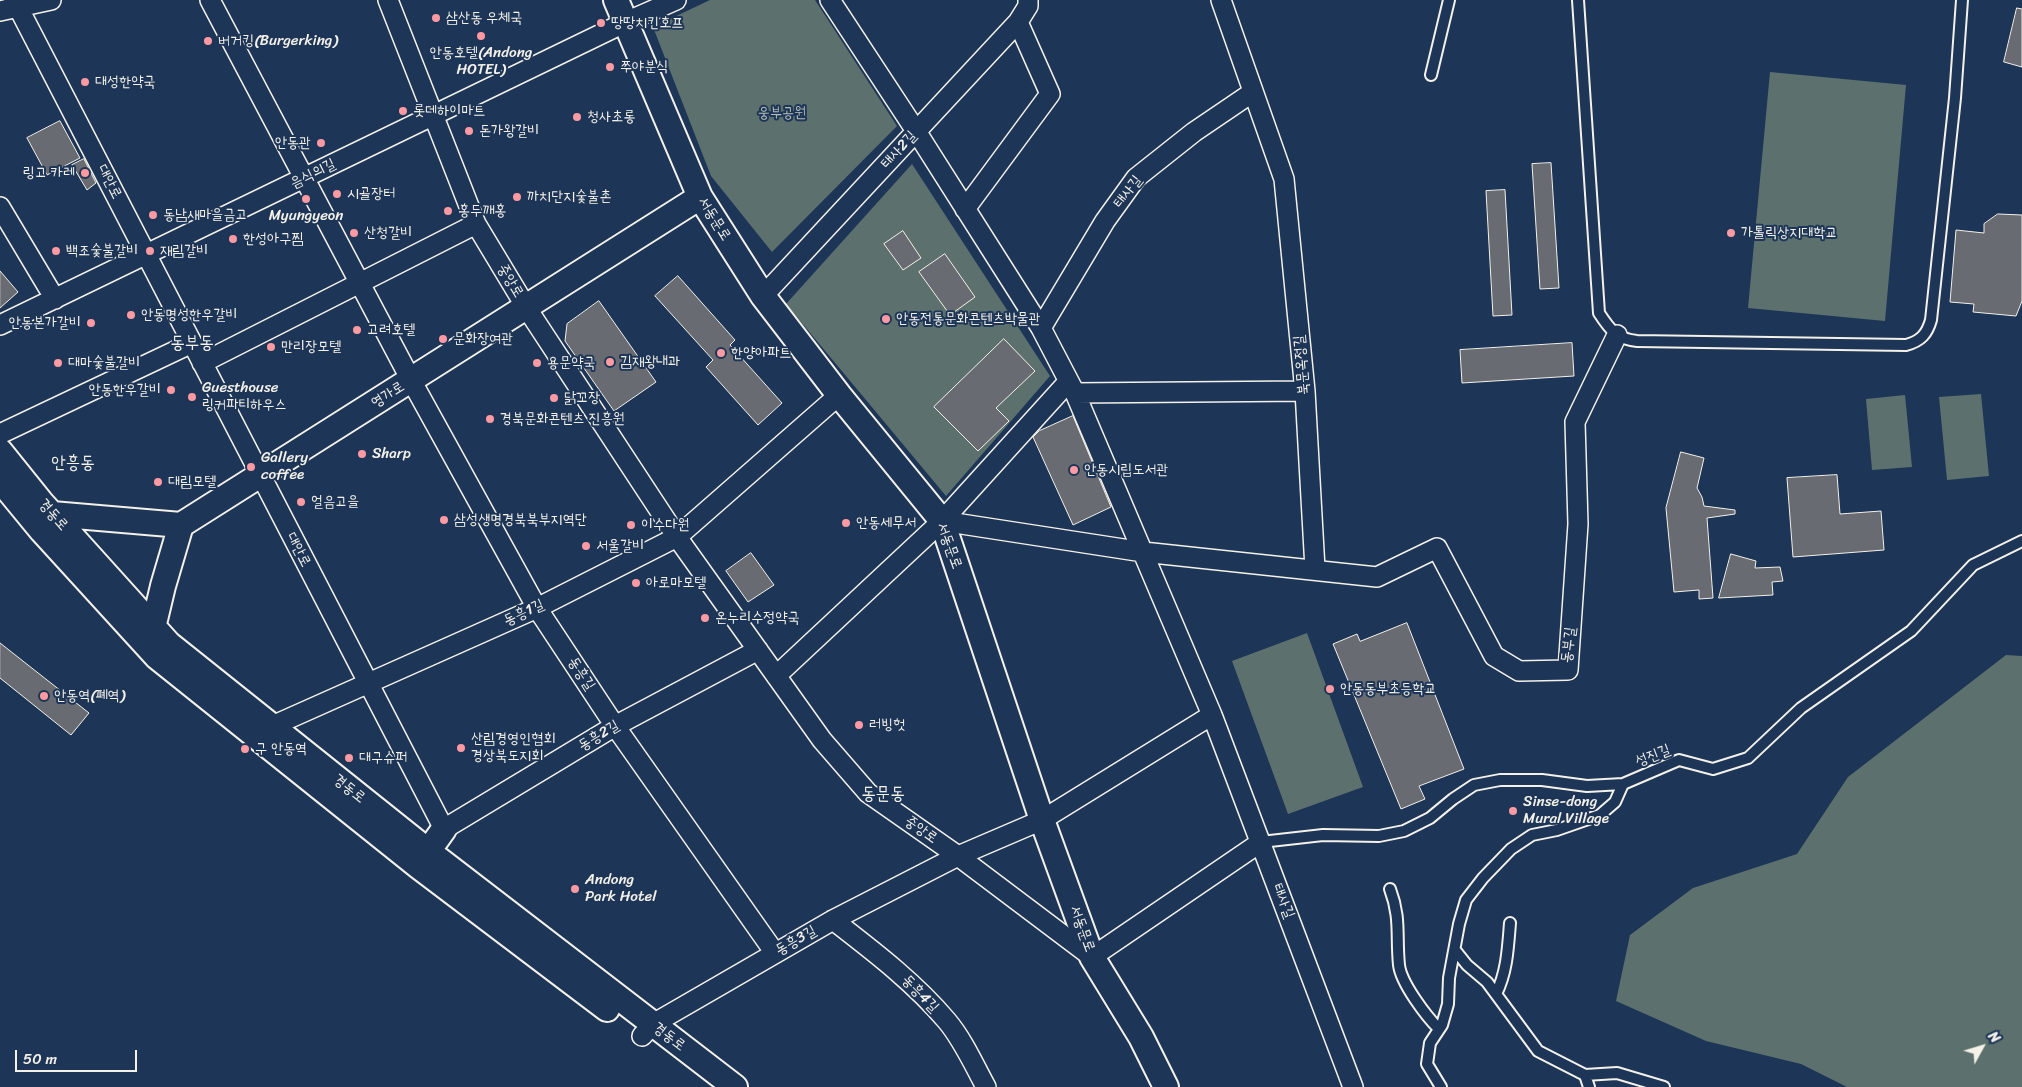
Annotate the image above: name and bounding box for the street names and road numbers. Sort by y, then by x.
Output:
street label: 태사2길 [877,127,921,173]
street label: 음식의길 [287,155,339,193]
street label: 대안로 [93,162,125,202]
street label: 태사길 [1110,172,1146,212]
street label: 서동문로 [694,194,734,244]
street label: 중앙로 [493,261,527,301]
street label: 북문옥정길 [1290,334,1314,396]
street label: 영가로 [368,378,408,412]
street label: 경동로 [34,495,72,535]
street label: 서동문로 [932,520,966,572]
street label: 대안로 [282,530,314,570]
street label: 동흥1길 [501,596,547,630]
street label: 동부길 [1558,626,1580,664]
street label: 동흥길 [564,654,598,694]
street label: 동흥2길 [575,717,623,755]
street label: 성진길 [1633,741,1673,771]
street label: 경동로 [329,771,369,807]
street label: 중앙로 [901,812,941,848]
street label: 태사길 [1268,881,1298,921]
street label: 서동문로 [1065,903,1099,955]
street label: 동흥3길 [772,922,820,960]
street label: 동흥4길 [898,971,942,1017]
street label: 경동로 [649,1019,689,1055]

